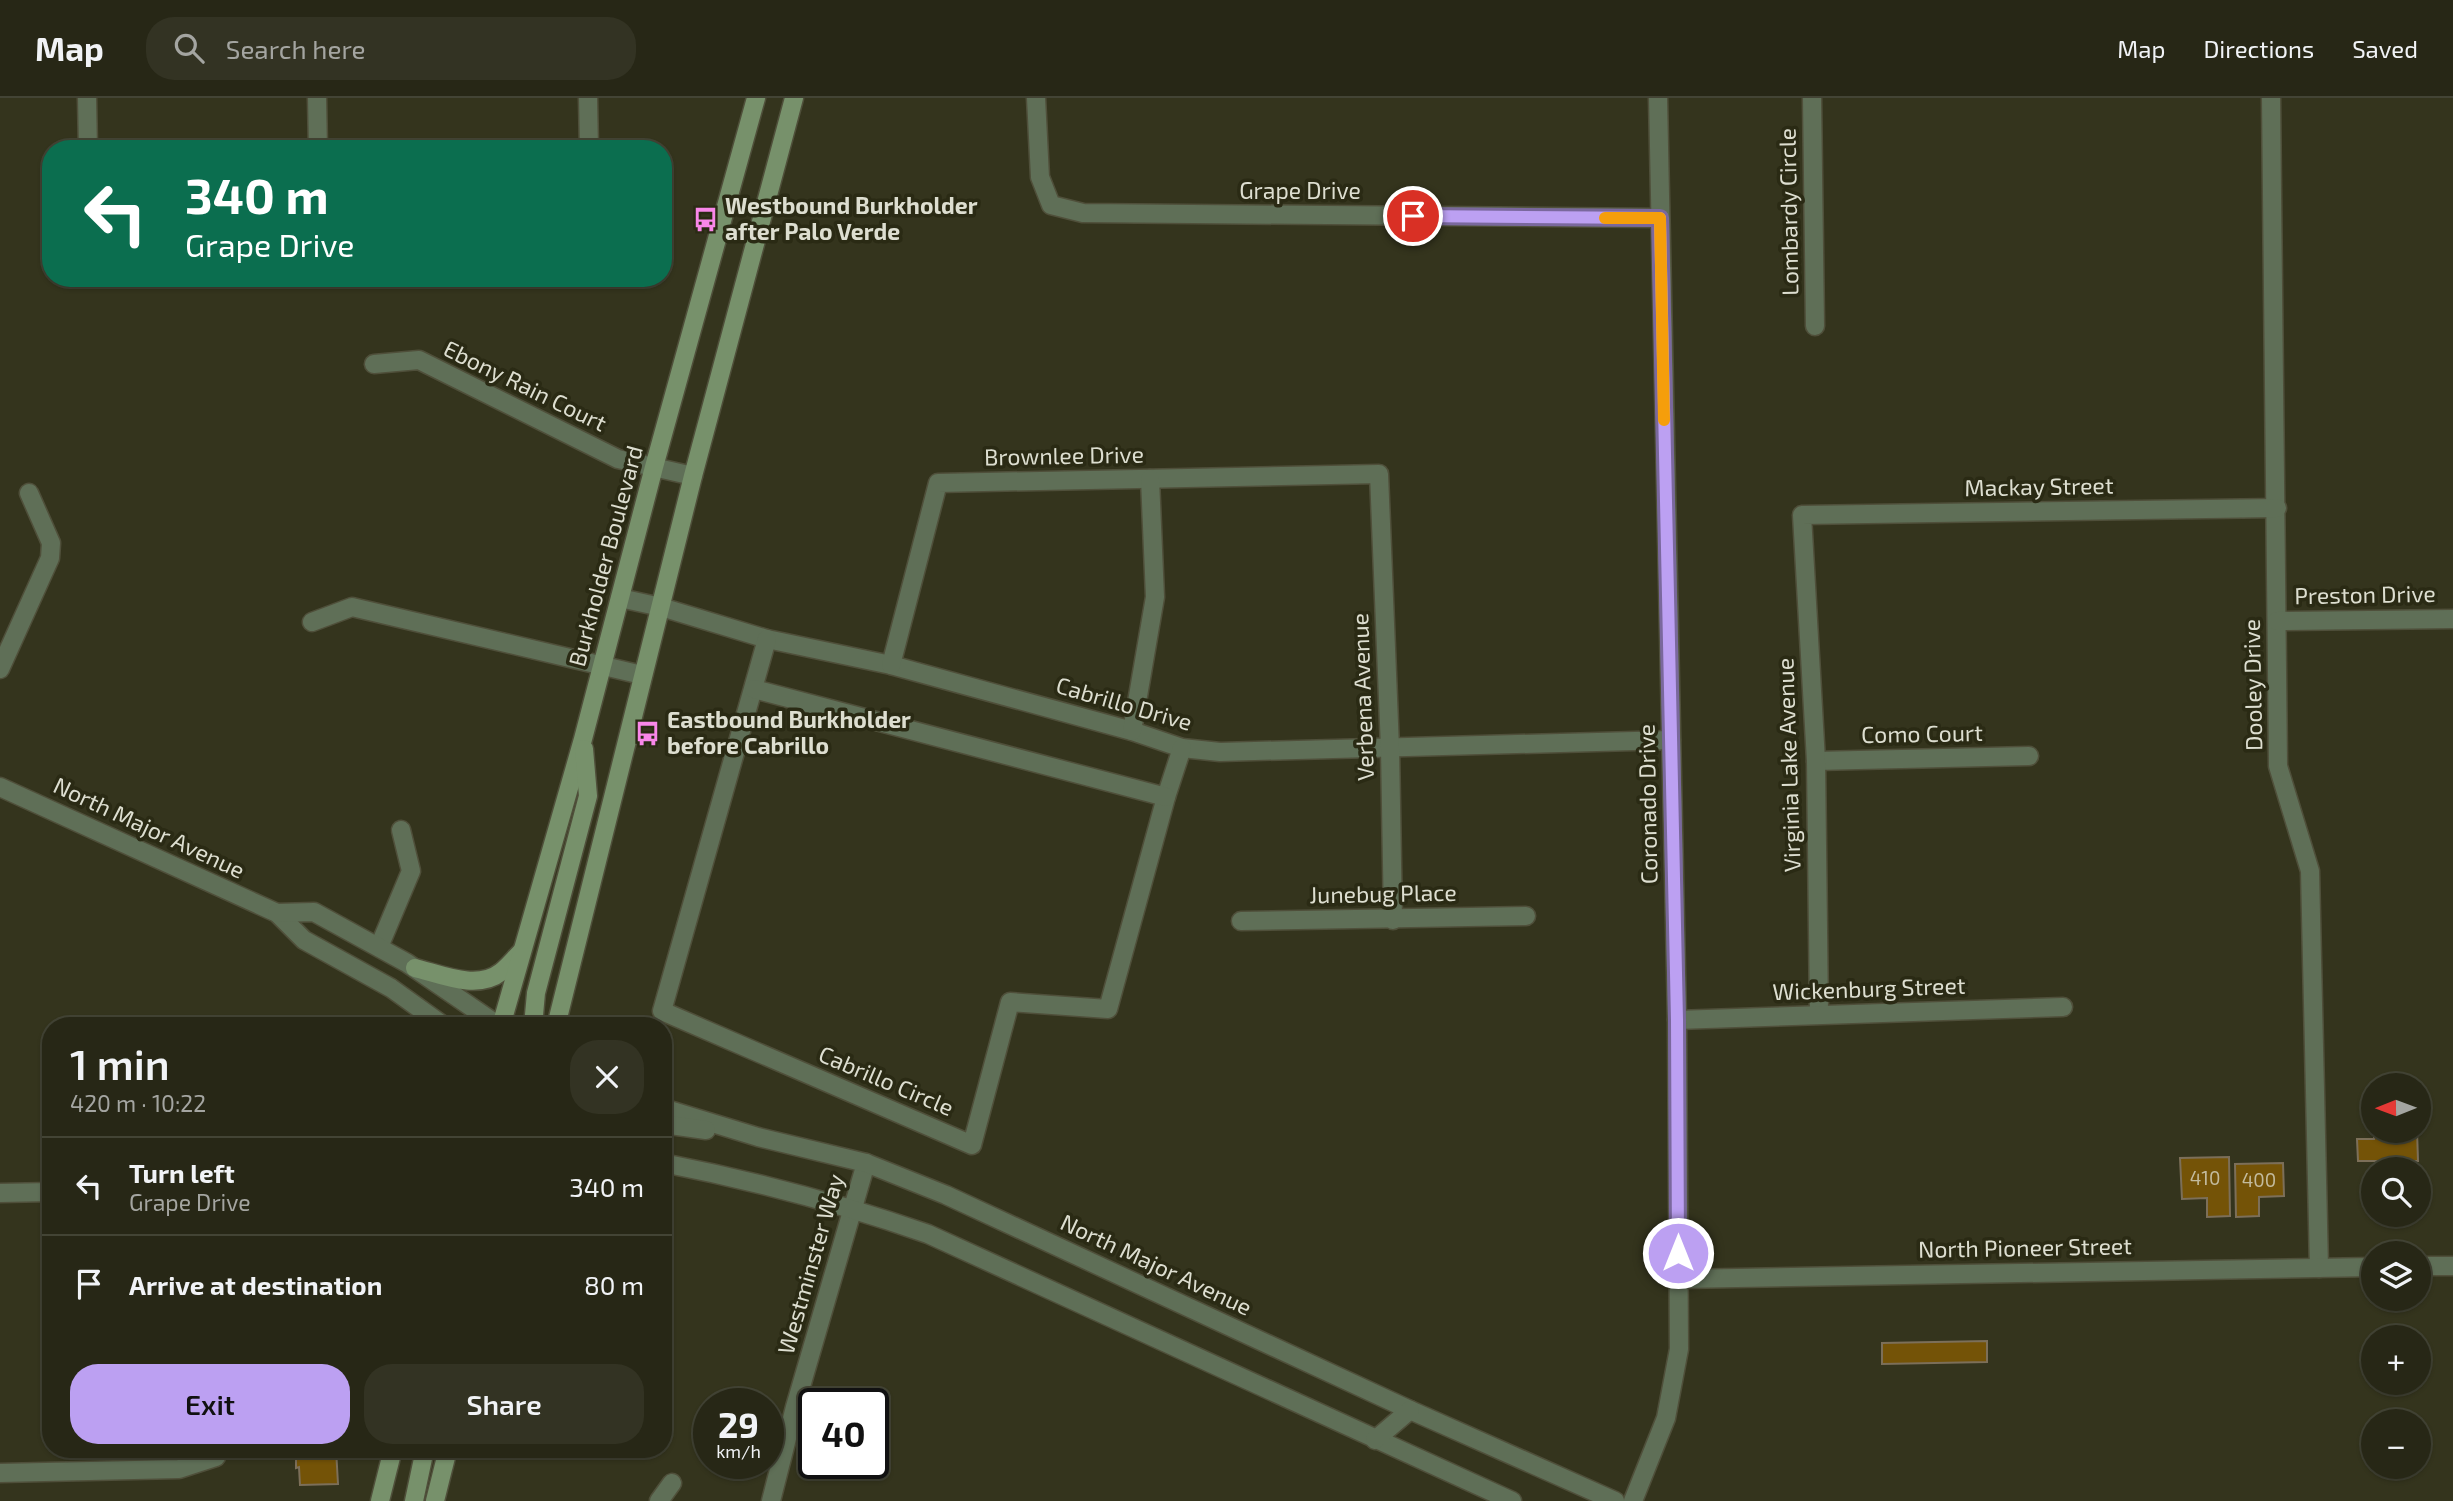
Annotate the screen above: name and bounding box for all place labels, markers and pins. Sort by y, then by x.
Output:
pin [1383,186,1443,246]
place label: Westbound Burkholder after Palo Verde [725,191,978,245]
bus stop icon: Westbound Burkholder after Palo Verde [691,205,719,233]
place label: Eastbound Burkholder before Cabrillo [667,705,911,759]
bus stop icon: Eastbound Burkholder before Cabrillo [633,719,661,747]

